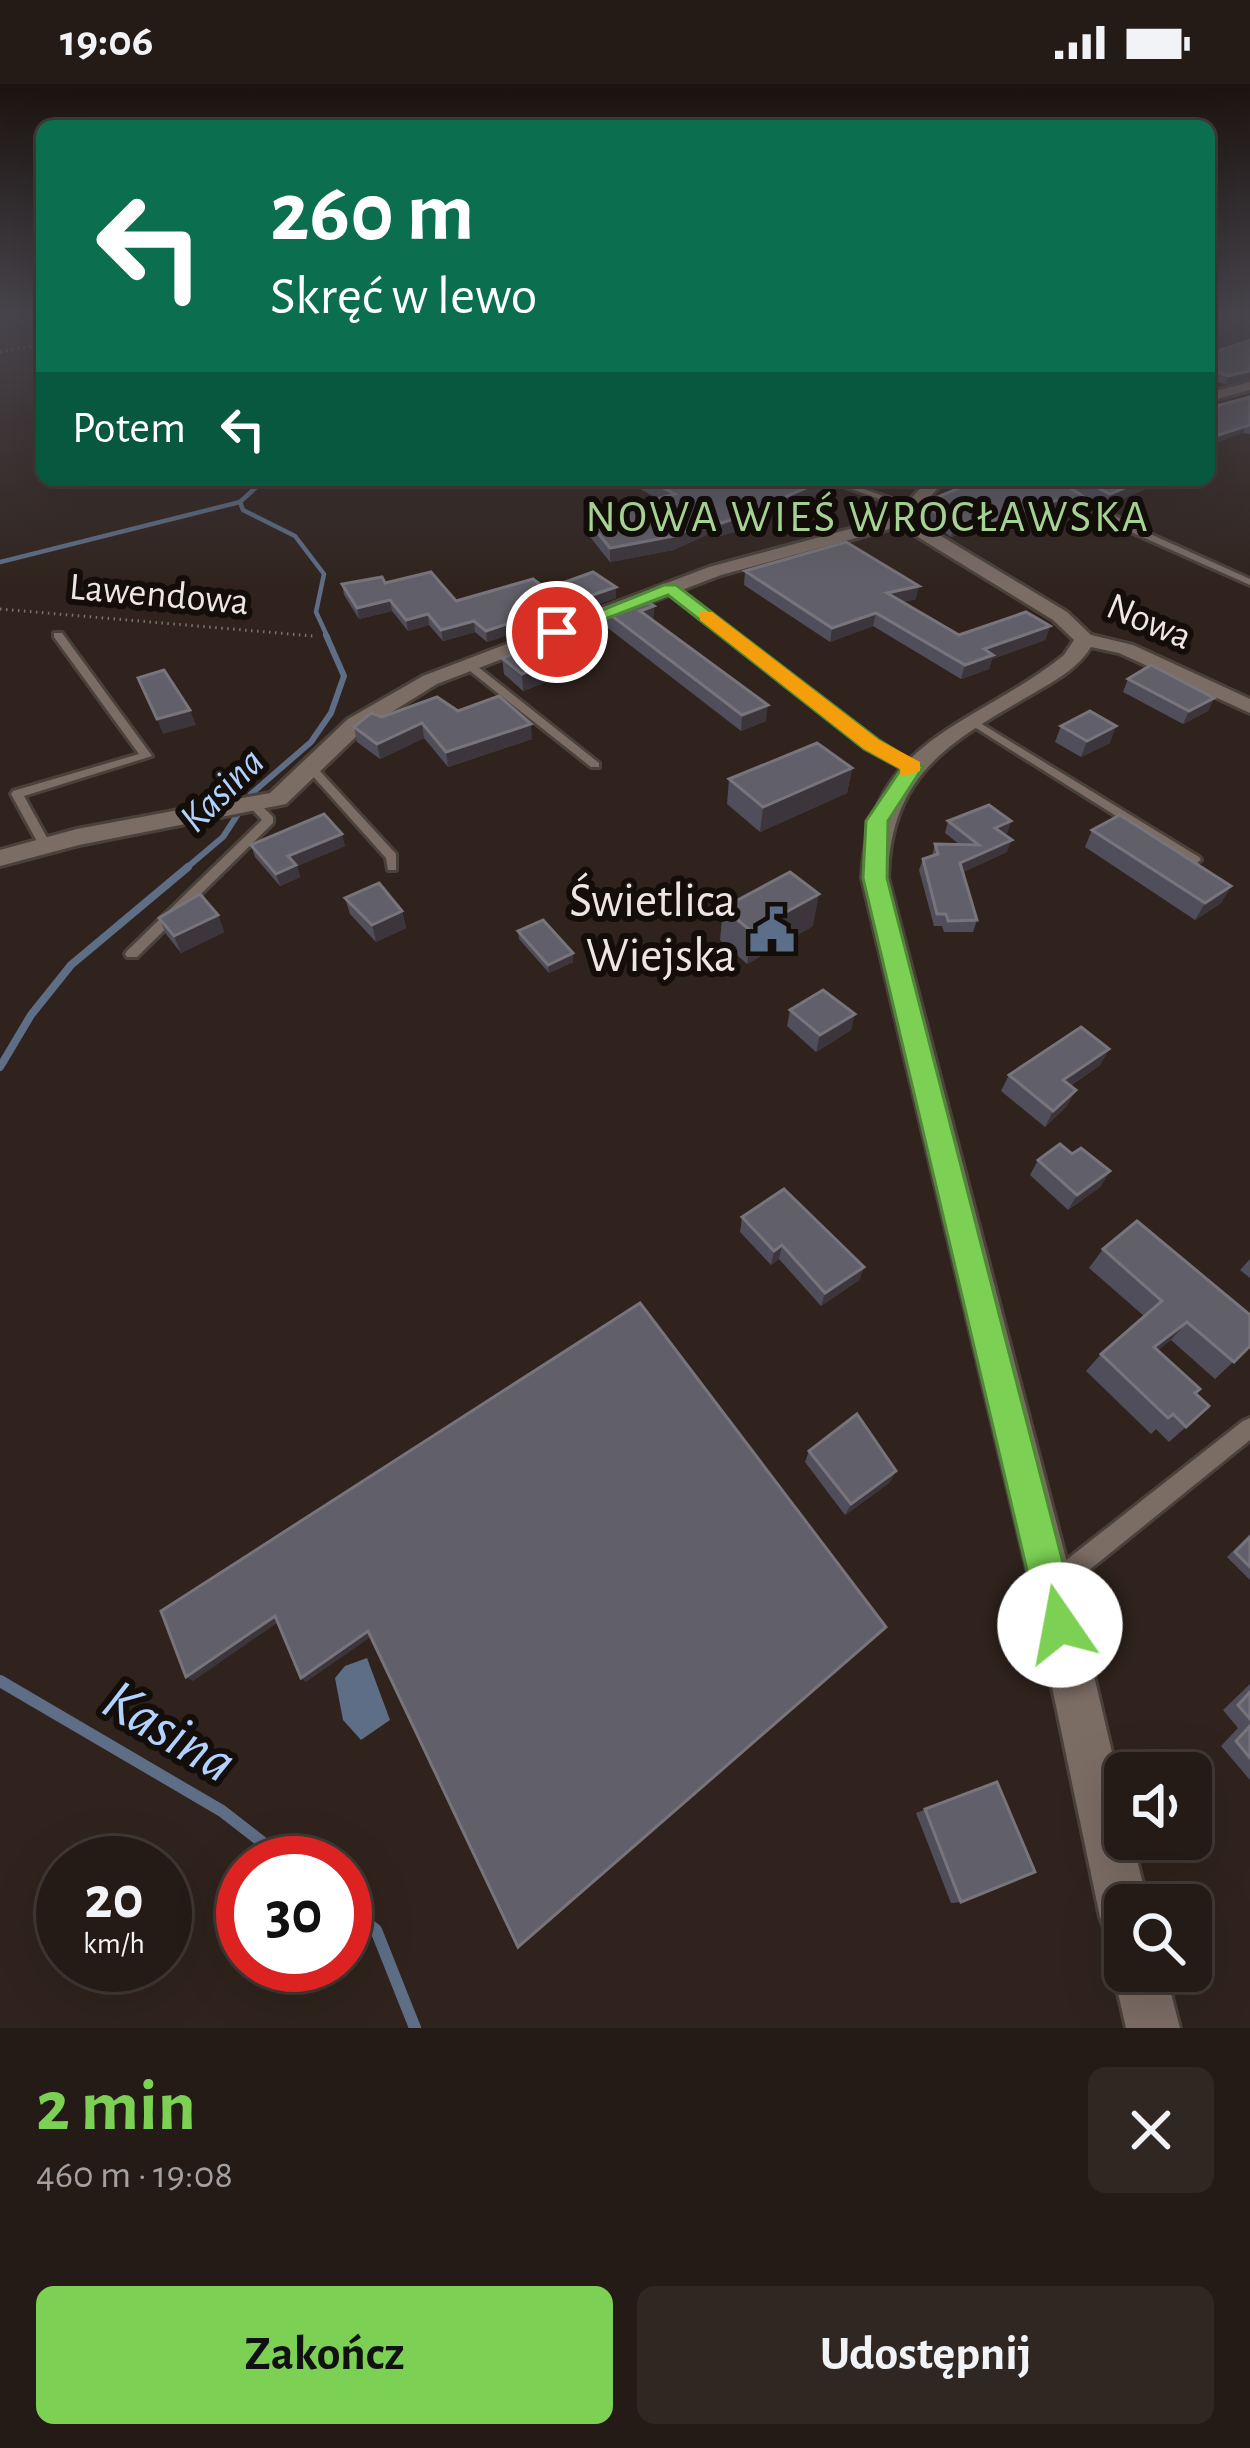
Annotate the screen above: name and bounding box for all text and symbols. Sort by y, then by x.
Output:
text: 19:06 [60,19,153,64]
icon: left [72,168,228,324]
text: 260 m [270,172,474,256]
text: Skręć w lewo [270,270,537,324]
icon: left [210,396,276,462]
text: Potem [72,406,186,451]
district label: NOWA WIEŚ WROCŁAWSKA [585,491,1151,540]
street label: Lawendowa [68,568,250,622]
pin [506,581,608,683]
street label: Nowa [1101,587,1197,657]
icon: arrive [524,599,590,665]
water label: Kasina [172,740,272,840]
place label: Świetlica Wiejska [569,872,736,981]
public building icon: Świetlica Wiejska [747,905,797,955]
position arrow [997,1562,1123,1688]
water label: Kasina [92,1670,246,1794]
map controls [1104,1752,1212,1992]
button: sound [1104,1752,1212,1860]
speed limit sign: 30 [216,1836,372,1992]
text: 20 [84,1869,144,1929]
button: search [1104,1884,1212,1992]
text: km/h [83,1929,145,1959]
button: close [1088,2067,1214,2193]
text: 2 min [36,2071,196,2143]
text: 460 m · 19:08 [36,2156,233,2195]
button: Zakończ [36,2286,613,2424]
button: Udostępnij [637,2286,1214,2424]

